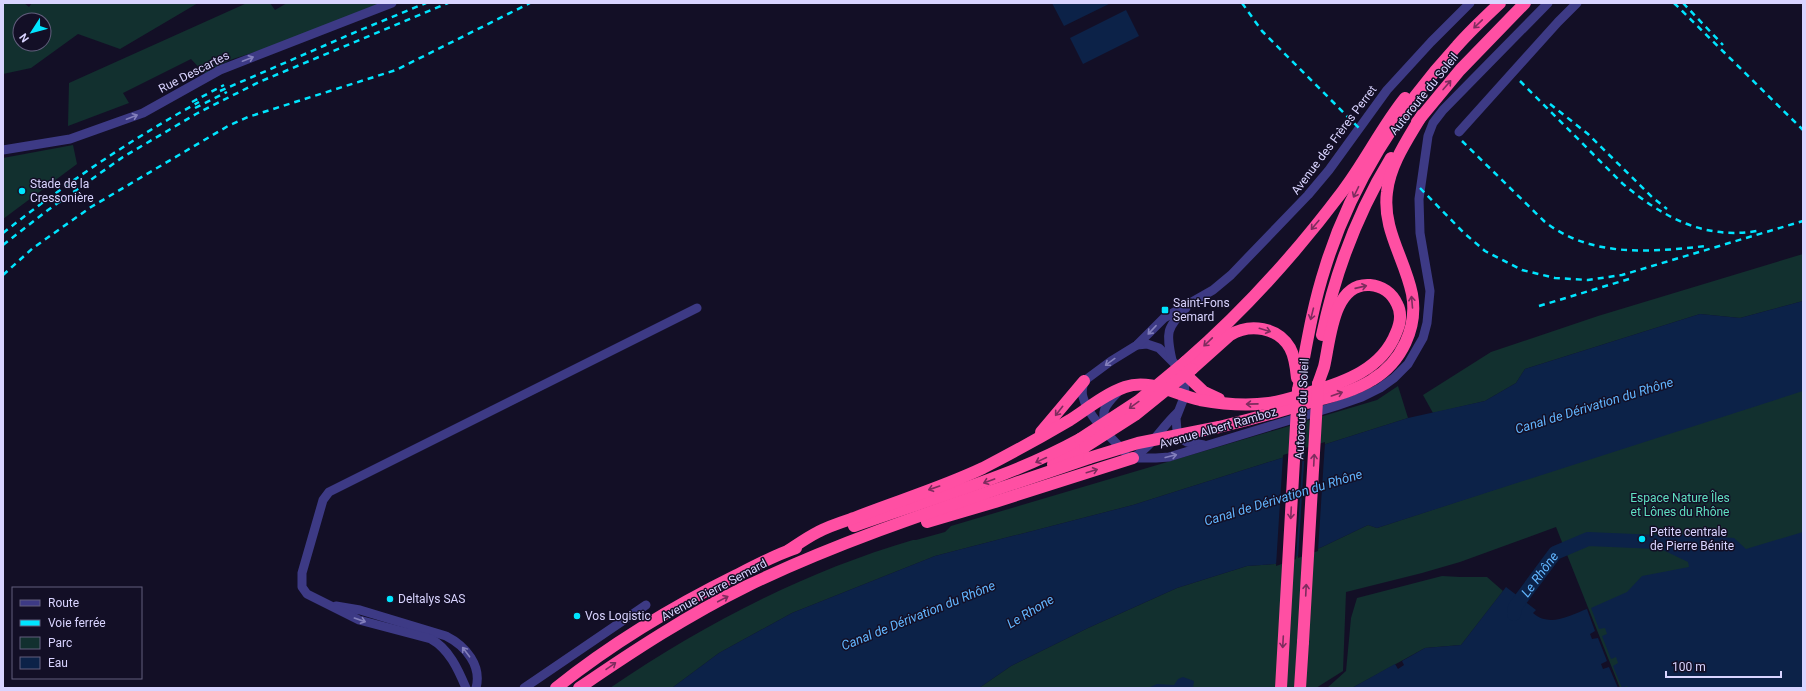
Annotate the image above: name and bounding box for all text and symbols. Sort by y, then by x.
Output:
north arrow [12,12,52,52]
one-way arrow [1473,19,1483,29]
text: N [17,30,32,45]
street label: Rue Descartes [156,48,232,96]
street label: Autoroute du Soleil [1387,50,1461,138]
one-way arrow [241,55,253,63]
one-way arrow [1442,80,1451,90]
street label: Avenue des Frères Perret [1288,83,1380,197]
one-way arrow [125,112,137,120]
place label: Stade de la Cressonière [30,177,94,205]
marker: Stade de la Cressonière [17,186,27,196]
one-way arrow [1352,186,1359,198]
one-way arrow [1311,220,1320,231]
one-way arrow [1355,282,1368,290]
place label: Saint-Fons Semard [1173,296,1230,324]
one-way arrow [1409,296,1416,309]
marker: Saint-Fons Semard [1160,305,1170,315]
one-way arrow [1308,308,1315,321]
one-way arrow [1148,325,1157,335]
one-way arrow [1259,327,1272,334]
one-way arrow [1203,337,1213,346]
one-way arrow [1105,358,1116,366]
street label: Autoroute du Soleil [1292,358,1312,460]
water label: Canal de Dérivation du Rhône [1513,374,1675,437]
one-way arrow [1331,390,1344,397]
one-way arrow [1128,400,1139,409]
one-way arrow [1246,400,1259,408]
one-way arrow [1055,405,1063,416]
street label: Avenue Albert Ramboz [1158,405,1278,451]
one-way arrow [1165,451,1178,459]
one-way arrow [1310,454,1317,467]
one-way arrow [1035,457,1047,464]
water label: Canal de Dérivation du Rhône [1202,466,1364,529]
one-way arrow [1085,467,1098,474]
one-way arrow [983,478,996,485]
one-way arrow [928,485,940,493]
park label: Espace Nature Îles et Lônes du Rhône [1630,490,1730,519]
one-way arrow [1287,506,1295,519]
place label: Petite centrale de Pierre Bénite [1650,525,1734,553]
marker: Petite centrale de Pierre Bénite [1637,534,1647,544]
water label: Le Rhône [1518,549,1562,600]
street label: Avenue Pierre Semard [659,556,769,624]
water label: Canal de Dérivation du Rhône [839,578,998,653]
one-way arrow [1302,583,1309,596]
legend [12,587,142,679]
water label: Le Rhone [1004,591,1057,631]
place label: Deltalys SAS [398,592,465,606]
marker: Deltalys SAS [385,594,395,604]
one-way arrow [717,595,729,602]
text: Route [48,596,79,610]
place label: Vos Logistic [585,609,651,623]
marker: Vos Logistic [572,611,582,621]
text: Voie ferrée [48,616,106,630]
one-way arrow [354,617,366,625]
one-way arrow [1280,635,1287,648]
text: Parc [48,636,72,650]
one-way arrow [462,647,471,658]
scale bar [1666,653,1781,679]
text: Eau [48,656,68,670]
text: 100 m [1672,660,1706,674]
one-way arrow [606,662,617,670]

